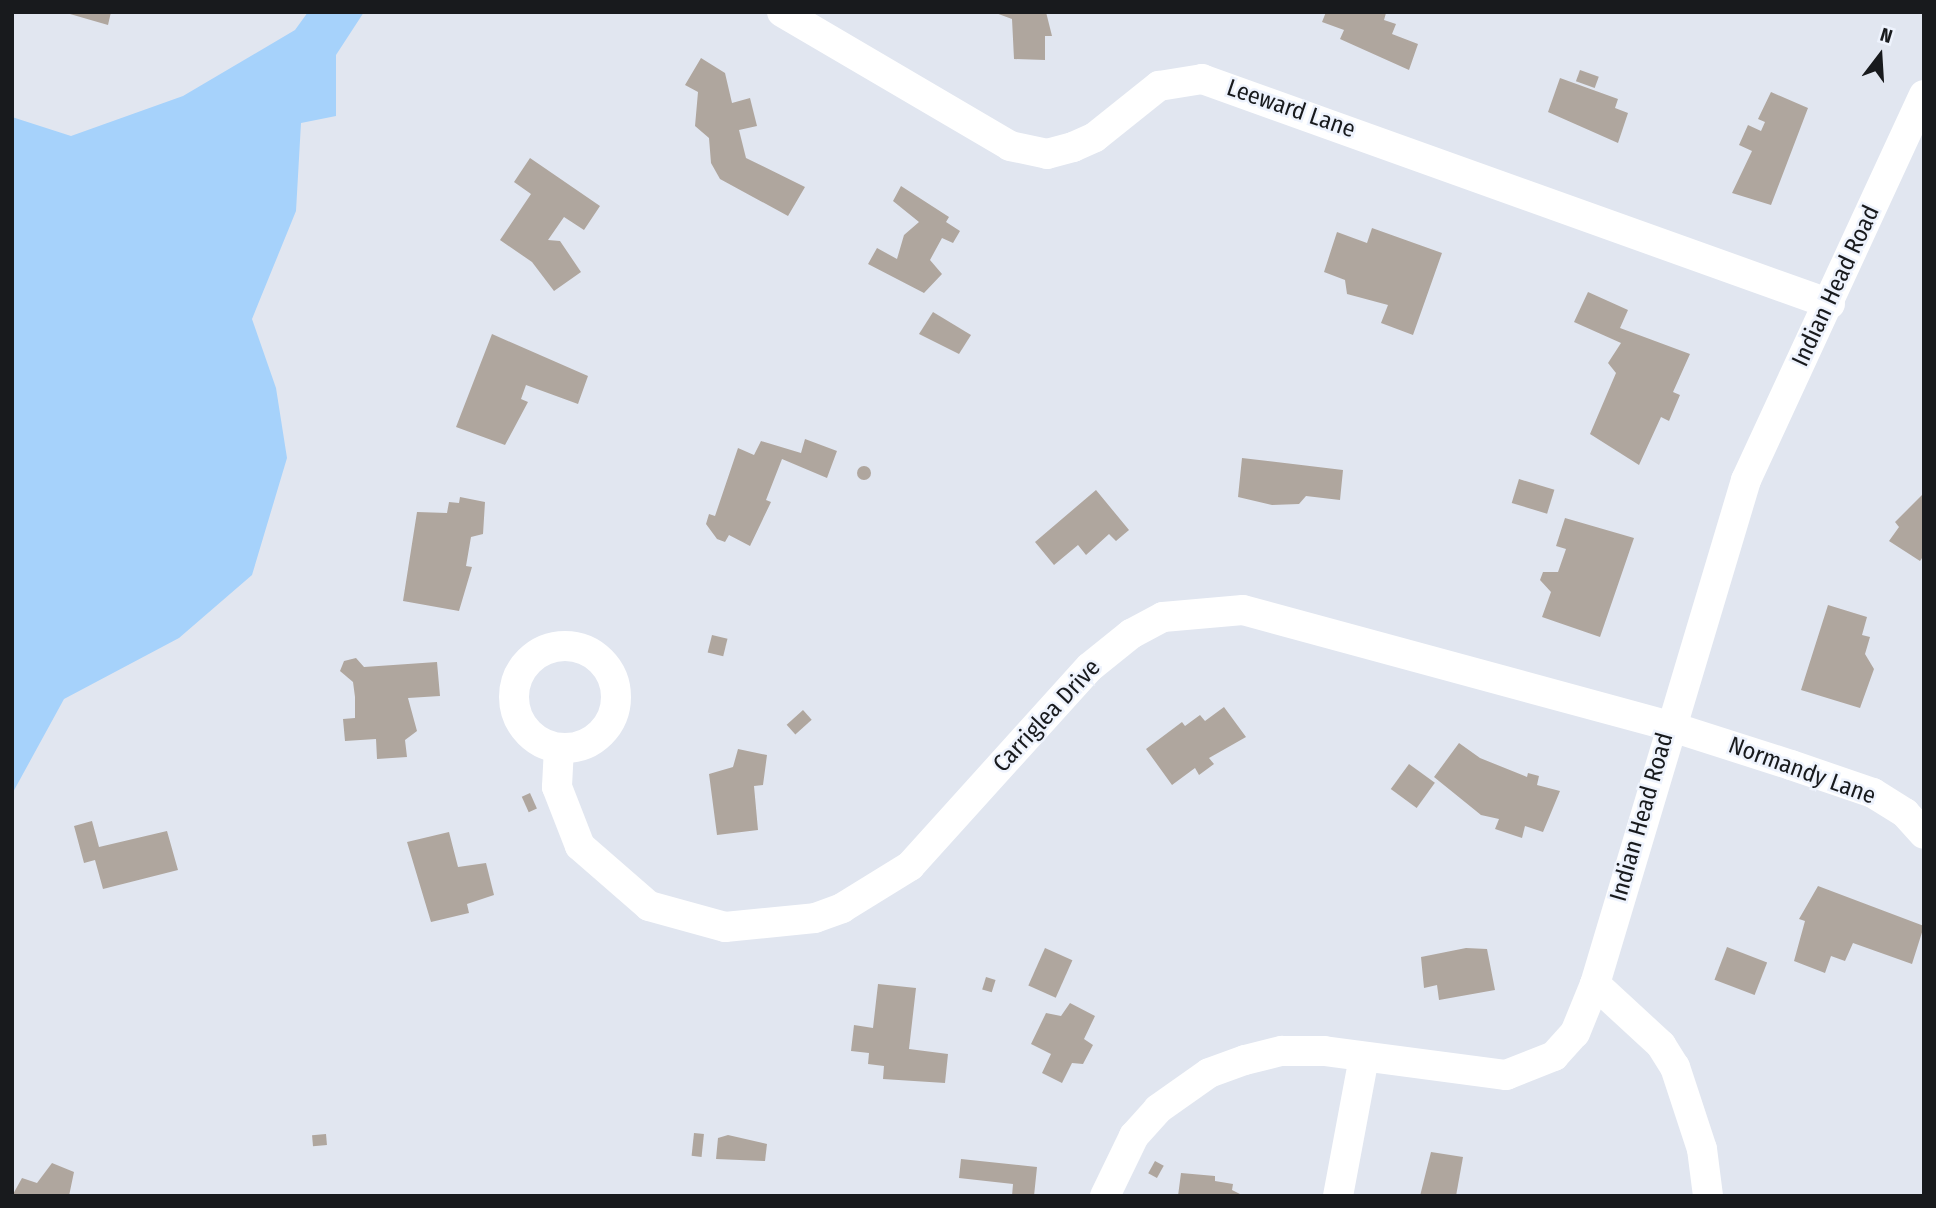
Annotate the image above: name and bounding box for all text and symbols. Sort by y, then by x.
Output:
north arrow [1845,21,1915,91]
text: N [1877,23,1895,48]
street label: Leeward Lane [1223,74,1359,144]
street label: Indian Head Road [1786,201,1886,371]
street label: Carriglea Drive [987,654,1107,778]
street label: Indian Head Road [1604,729,1680,905]
street label: Normandy Lane [1725,731,1879,811]

